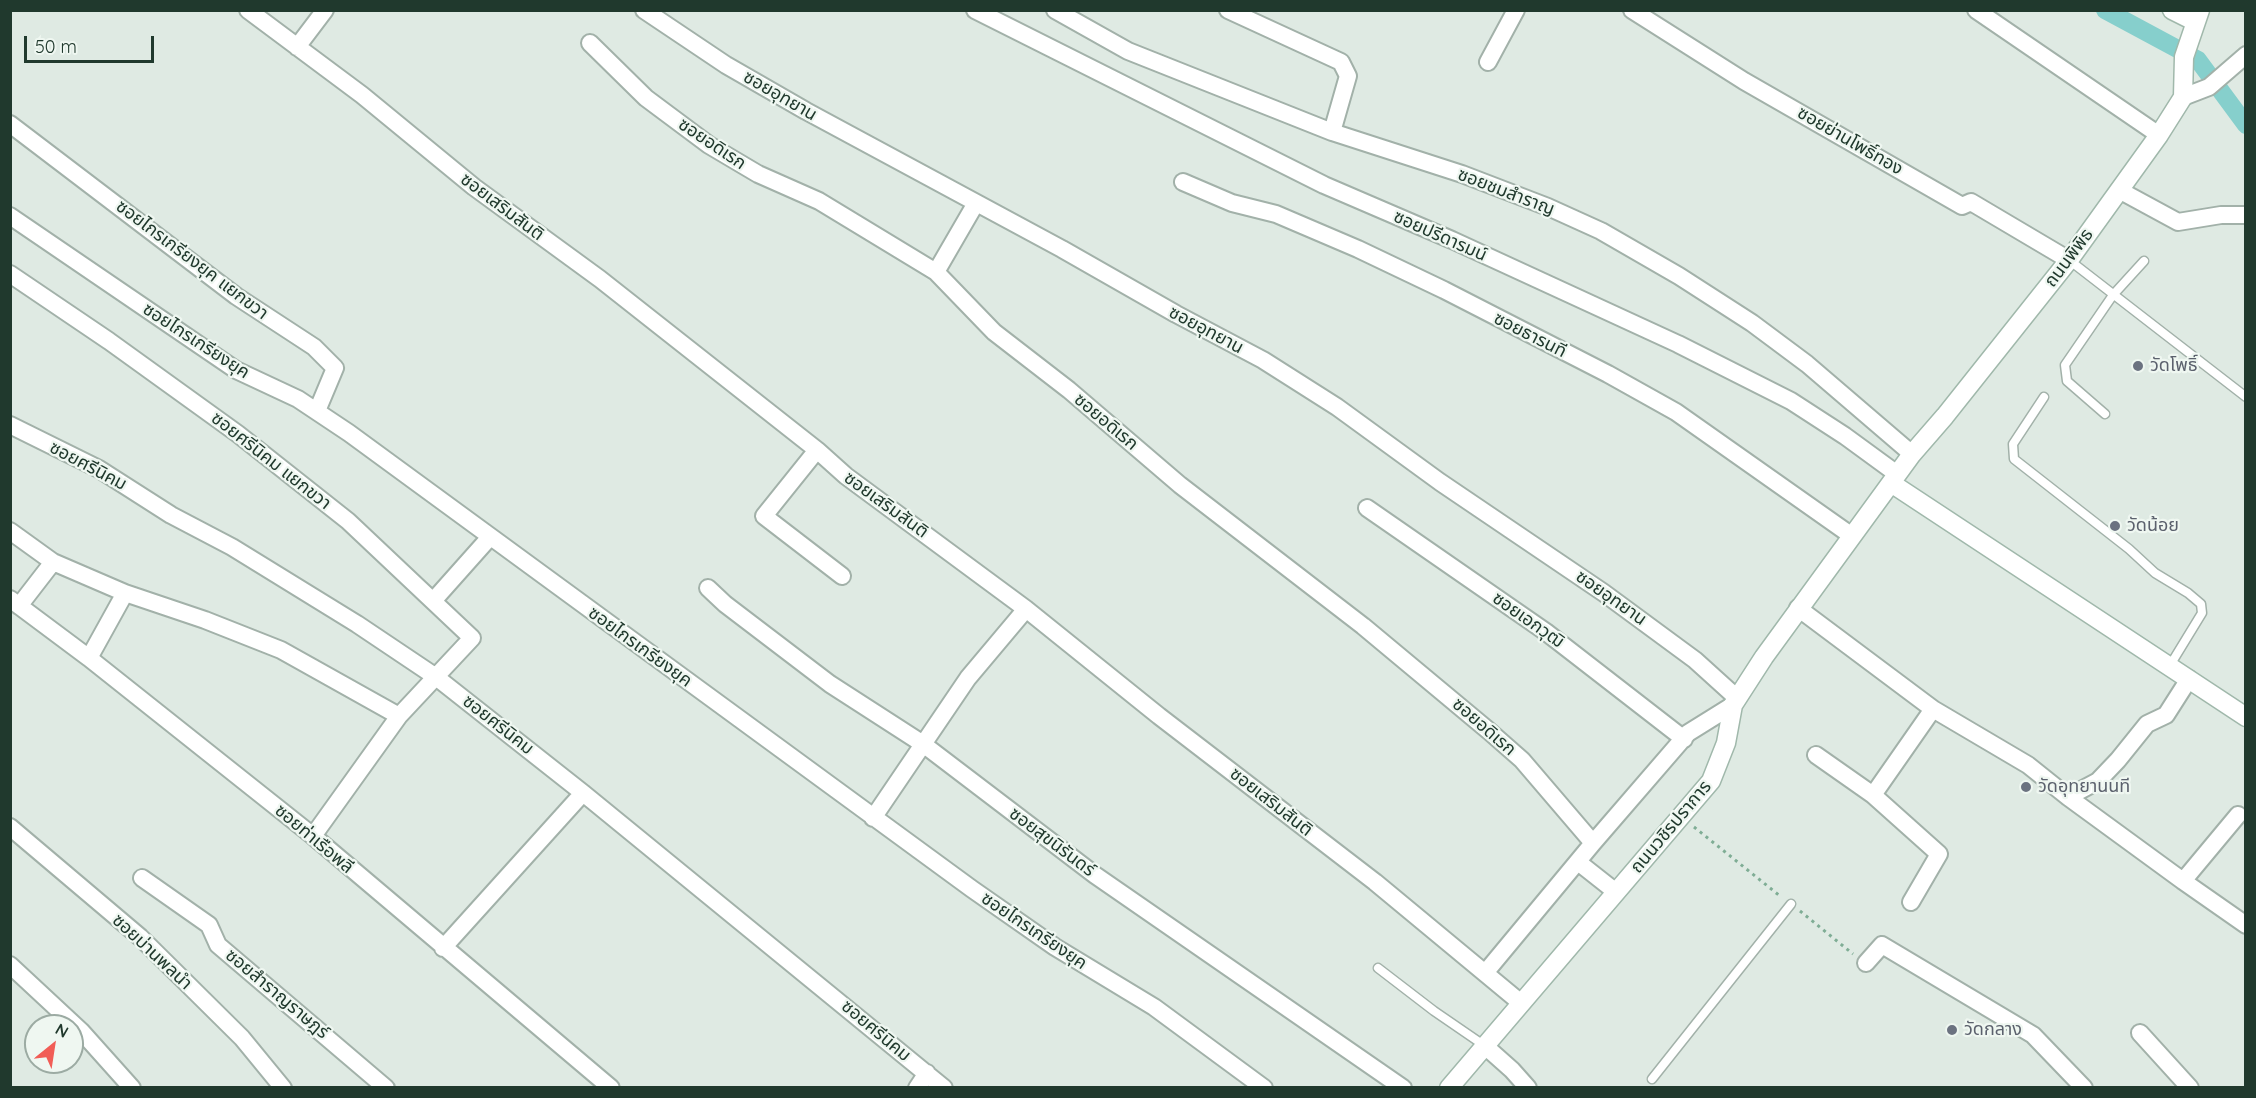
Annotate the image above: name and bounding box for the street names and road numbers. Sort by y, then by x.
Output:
street label: ซอยอุทยาน [739,66,821,126]
street label: ซอยย่านโพธิ์ทอง [1793,102,1907,180]
street label: ซอยอดิเรก [674,113,750,175]
street label: ซอยชมสำราญ [1454,164,1558,220]
street label: ซอยเสริมสันติ [456,169,548,245]
street label: ซอยไกรเกรียงยุค แยกขวา [112,196,272,324]
street label: ซอยปรีดารมน์ [1390,206,1490,266]
street label: ถนนพิพิธ [2040,224,2098,292]
street label: ซอยไกรเกรียงยุค [139,298,253,384]
street label: ซอยอุทยาน [1165,301,1247,359]
street label: ซอยธารนที [1490,307,1570,363]
street label: ซอยอดิเรก [1070,389,1142,455]
street label: ซอยศรีนิคม แยกขวา [207,407,335,515]
street label: ซอยศรีนิคม [46,437,130,495]
street label: ซอยเสริมสันติ [840,467,932,543]
street label: ซอยอุทยาน [1571,566,1651,630]
street label: ซอยเอกวุฒิ [1488,588,1568,652]
street label: ซอยไกรเกรียงยุค [584,602,696,692]
street label: ซอยศรีนิคม [458,691,538,759]
street label: ซอยอดิเรก [1448,694,1520,760]
street label: ซอยเสริมสันติ [1225,763,1317,841]
street label: ถนนวชิรปราการ [1626,776,1716,878]
street label: ซอยท่าเรือพลี [270,800,358,878]
street label: ซอยสุขนิรันดร์ [1005,803,1099,881]
street label: ซอยไกรเกรียงยุค [977,888,1091,974]
street label: ซอยบ่านพลนำ [108,910,196,994]
street label: ซอยสำราญราษฎร์ [221,944,333,1044]
street label: ซอยศรีนิคม [837,996,915,1066]

